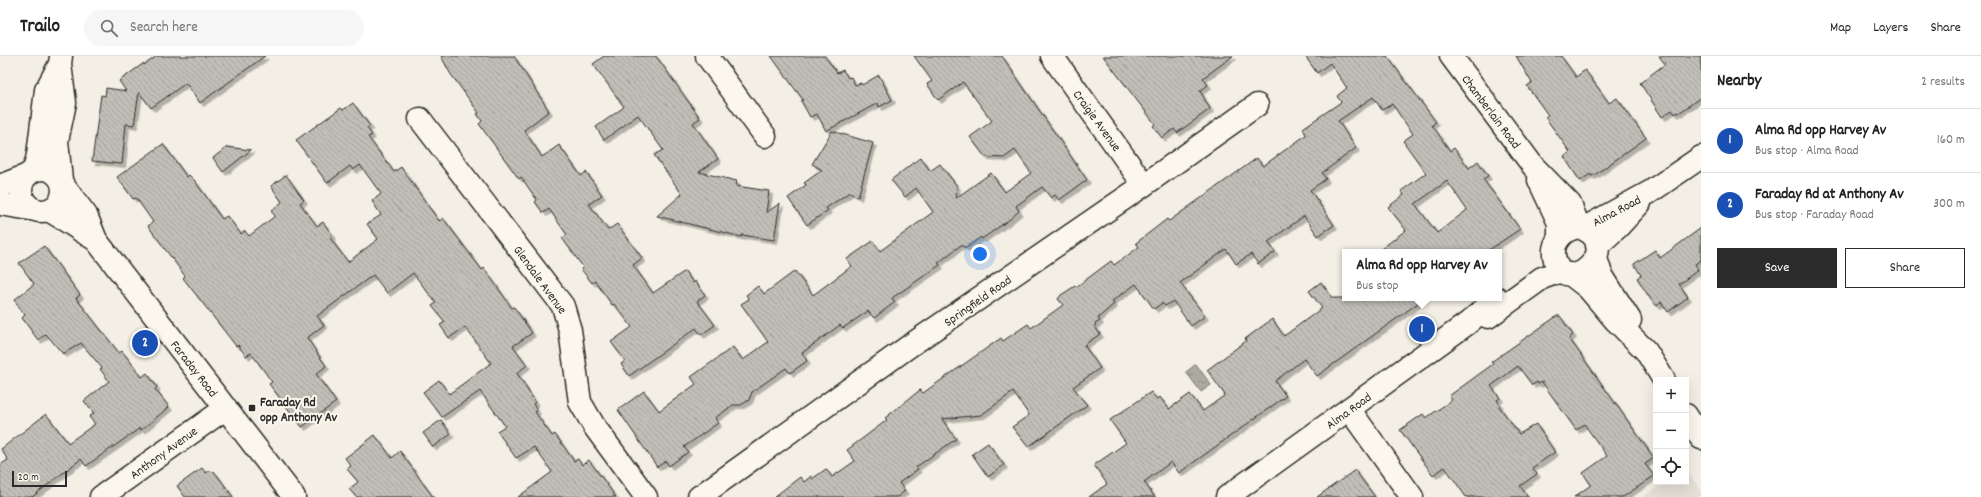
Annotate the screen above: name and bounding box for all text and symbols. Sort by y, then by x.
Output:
search box [84,10,364,46]
text: Trailo [20,14,60,41]
icon: search [98,17,120,39]
text: Search here [130,17,198,39]
text: Map [1830,18,1851,38]
text: Layers [1873,18,1908,38]
text: Share [1930,18,1961,38]
text: Nearby [1717,70,1761,94]
street label: Chamberlain Road [1456,71,1524,154]
text: 2 results [1921,73,1965,92]
street label: Craigie Avenue [1067,87,1125,156]
text: Alma Rd opp Harvey Av [1755,120,1886,142]
text: 1 [1729,131,1731,150]
text: 160 m [1937,131,1965,150]
text: Bus stop · Alma Road [1755,142,1859,161]
text: Faraday Rd at Anthony Av [1755,184,1904,206]
street label: Alma Road [1590,191,1645,233]
text: 2 [1727,195,1733,214]
text: 300 m [1933,195,1965,214]
text: Bus stop · Faraday Road [1755,206,1874,225]
street label: Glendale Avenue [508,242,571,319]
your location [970,244,990,264]
button: Save [1717,248,1837,288]
button: Share [1845,248,1965,288]
popup [1342,249,1502,301]
text: Alma Rd opp Harvey Av [1356,255,1488,277]
street label: Springfield Road [941,272,1016,332]
text: Bus stop [1356,277,1399,296]
pin: 1 [1409,314,1435,344]
pin: 2 [132,328,158,358]
street label: Faraday Road [165,337,221,402]
map controls [1653,377,1689,485]
button: + [1653,377,1689,413]
street label: Alma Road [1323,389,1376,435]
place label: Faraday Rd opp Anthony Av [260,394,338,428]
marker: Faraday Rd opp Anthony Av [247,403,257,413]
button: − [1653,413,1689,449]
street label: Anthony Avenue [127,423,202,485]
button: locate [1653,449,1689,485]
scale bar [12,469,67,488]
text: 20 m [18,470,39,486]

